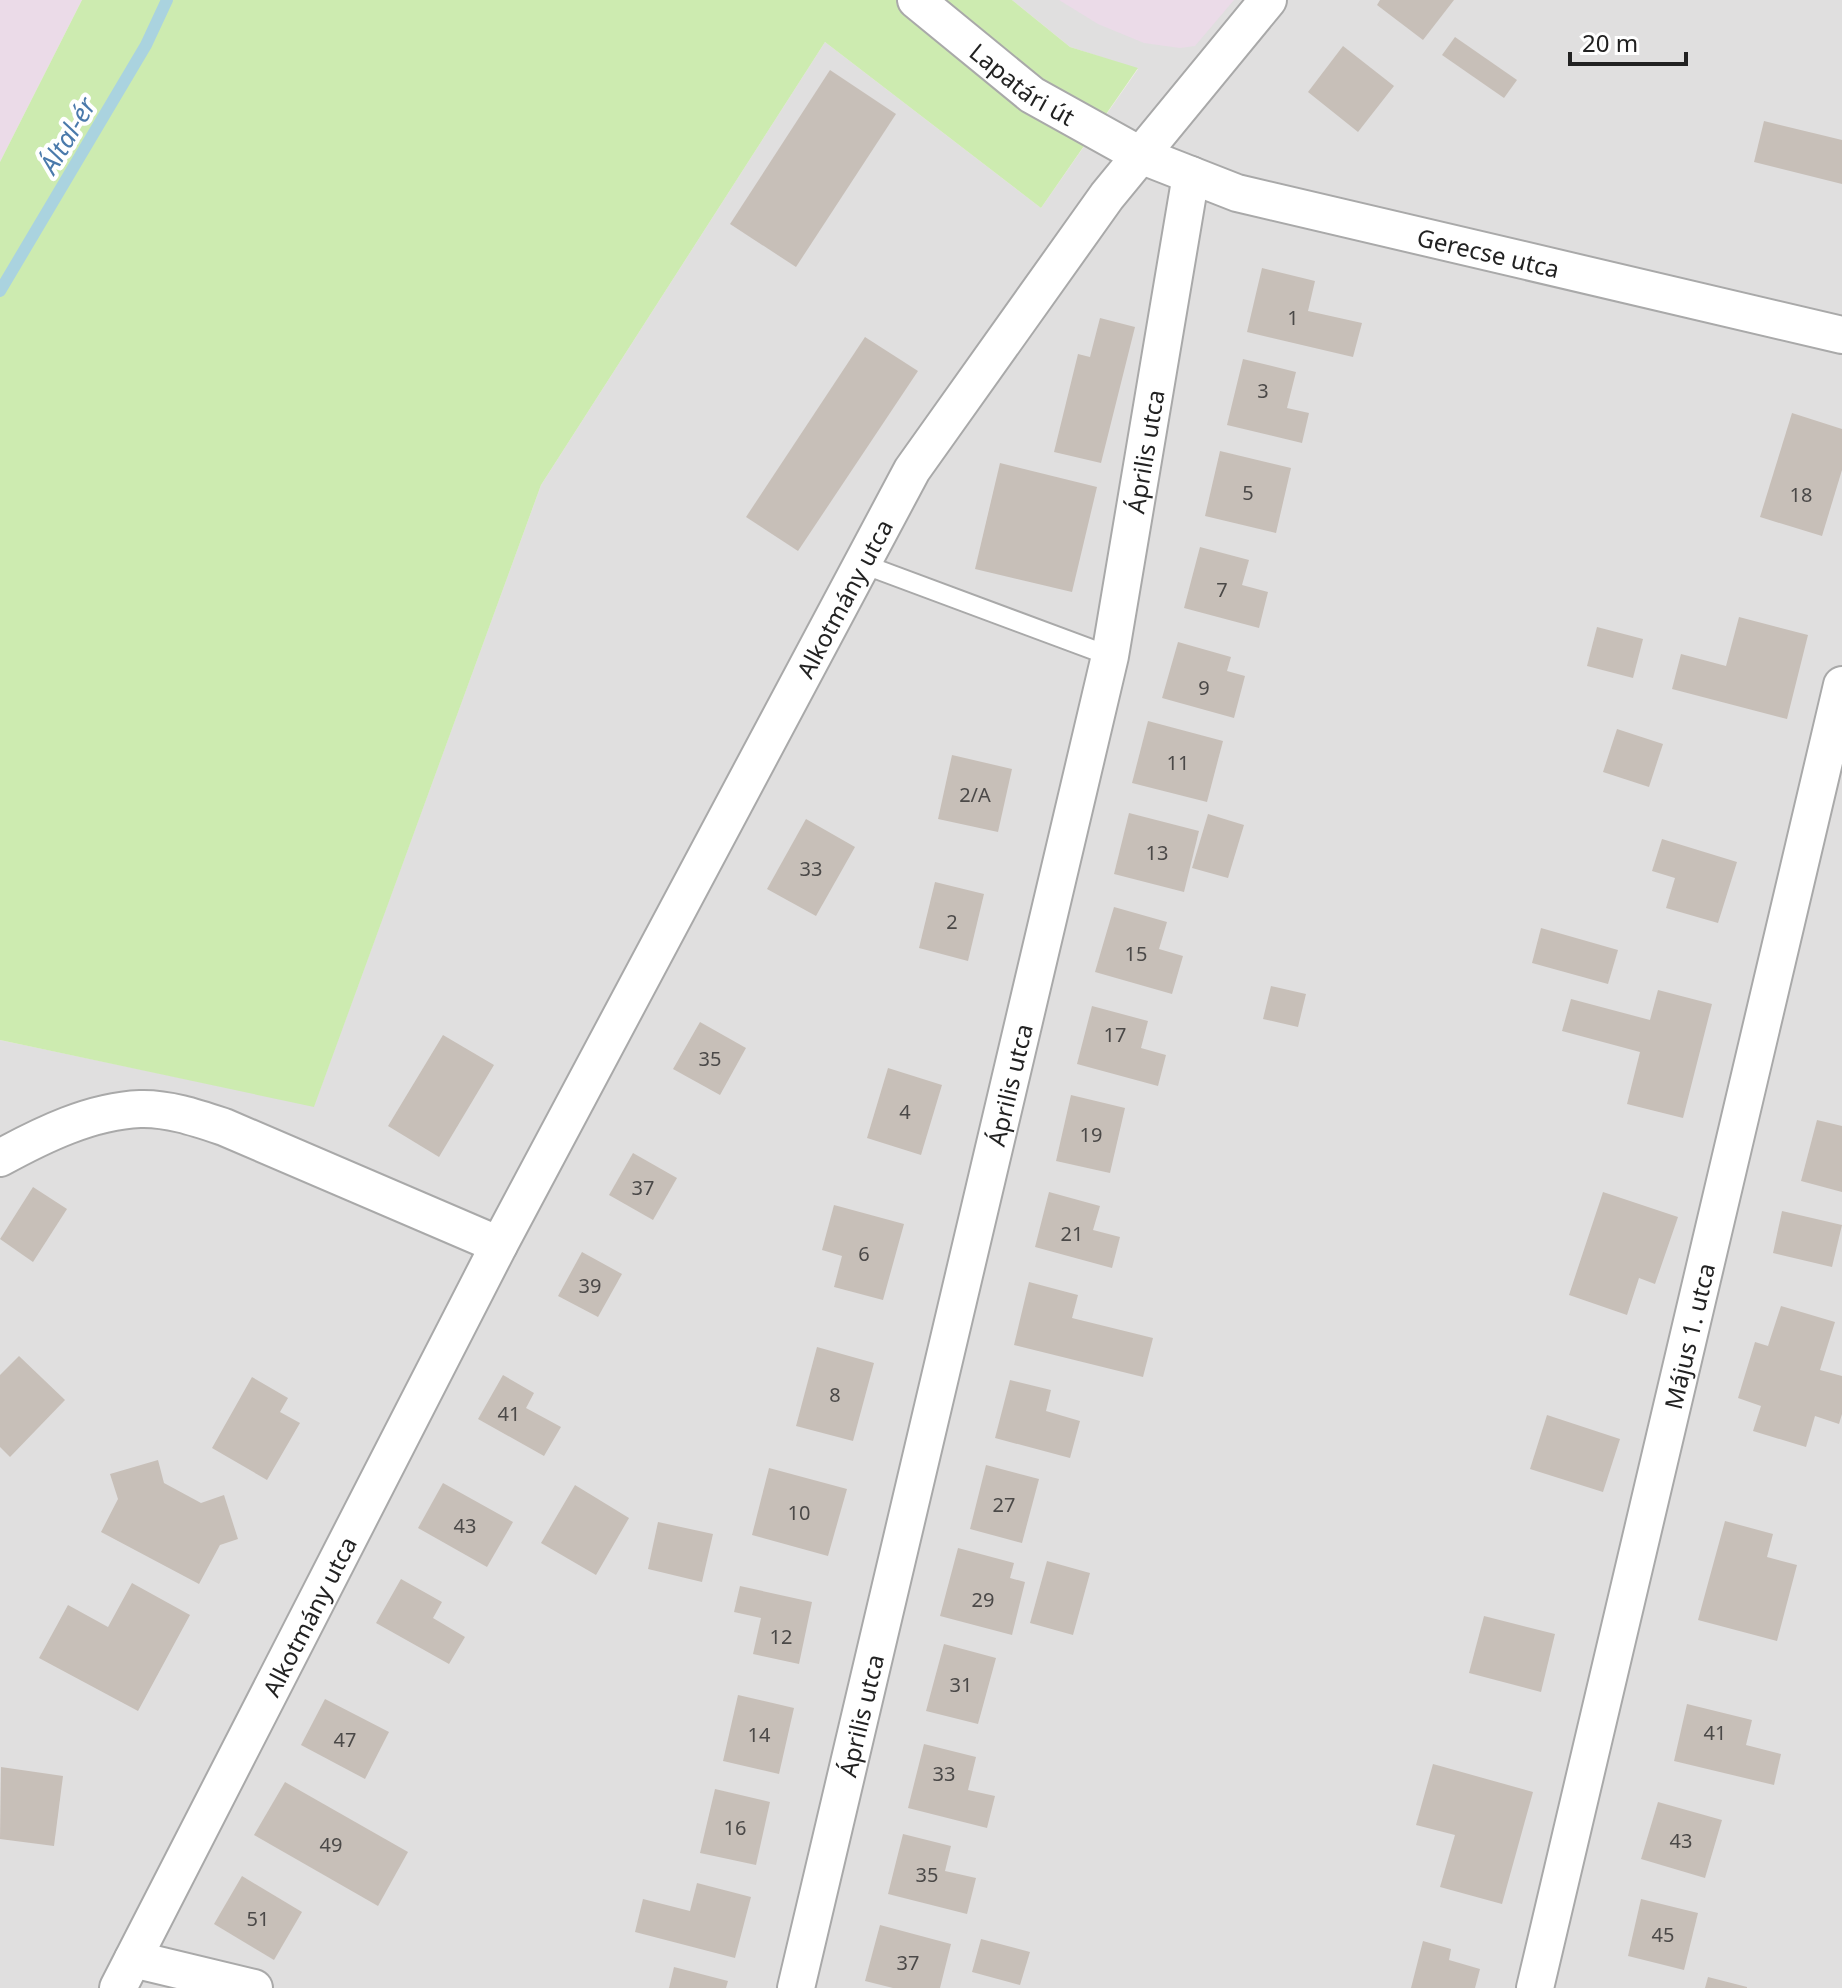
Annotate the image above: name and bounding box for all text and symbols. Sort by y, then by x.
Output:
scale bar [1570,16,1686,66]
text: 20 m [1582,26,1638,59]
street label: Lapatári út [963,35,1082,133]
water label: Által-ér [29,89,105,182]
street label: Gerecse utca [1414,219,1563,285]
house number: 1 [1287,304,1299,331]
house number: 3 [1257,377,1269,404]
street label: Április utca [1118,387,1171,516]
house number: 5 [1242,479,1254,506]
house number: 18 [1790,481,1812,508]
street label: Alkotmány utca [788,513,900,683]
house number: 7 [1216,576,1228,603]
house number: 9 [1198,674,1210,701]
house number: 11 [1167,749,1189,776]
house number: 2/A [959,781,991,808]
house number: 13 [1146,839,1168,866]
house number: 33 [800,855,822,882]
house number: 2 [946,908,958,935]
house number: 15 [1125,940,1147,967]
street label: Április utca [979,1020,1039,1149]
house number: 17 [1104,1021,1126,1048]
house number: 35 [699,1045,721,1072]
house number: 4 [899,1098,911,1125]
house number: 19 [1080,1121,1102,1148]
house number: 37 [632,1174,654,1201]
house number: 21 [1061,1220,1083,1247]
house number: 6 [858,1240,870,1267]
street label: Május 1. utca [1656,1260,1722,1412]
house number: 39 [579,1272,601,1299]
house number: 8 [829,1381,841,1408]
house number: 41 [498,1400,520,1427]
house number: 27 [993,1491,1015,1518]
house number: 10 [788,1499,810,1526]
house number: 43 [454,1512,476,1539]
street label: Alkotmány utca [254,1531,363,1702]
house number: 29 [972,1586,994,1613]
house number: 12 [770,1623,792,1650]
street label: Április utca [830,1651,891,1780]
house number: 31 [950,1671,972,1698]
house number: 41 [1704,1719,1726,1746]
house number: 14 [748,1721,771,1748]
house number: 47 [334,1726,356,1753]
house number: 33 [933,1760,955,1787]
house number: 16 [724,1814,746,1841]
house number: 43 [1670,1827,1692,1854]
house number: 49 [320,1831,342,1858]
house number: 35 [916,1861,938,1888]
house number: 51 [247,1905,269,1932]
house number: 45 [1652,1921,1674,1948]
house number: 37 [897,1949,919,1976]

